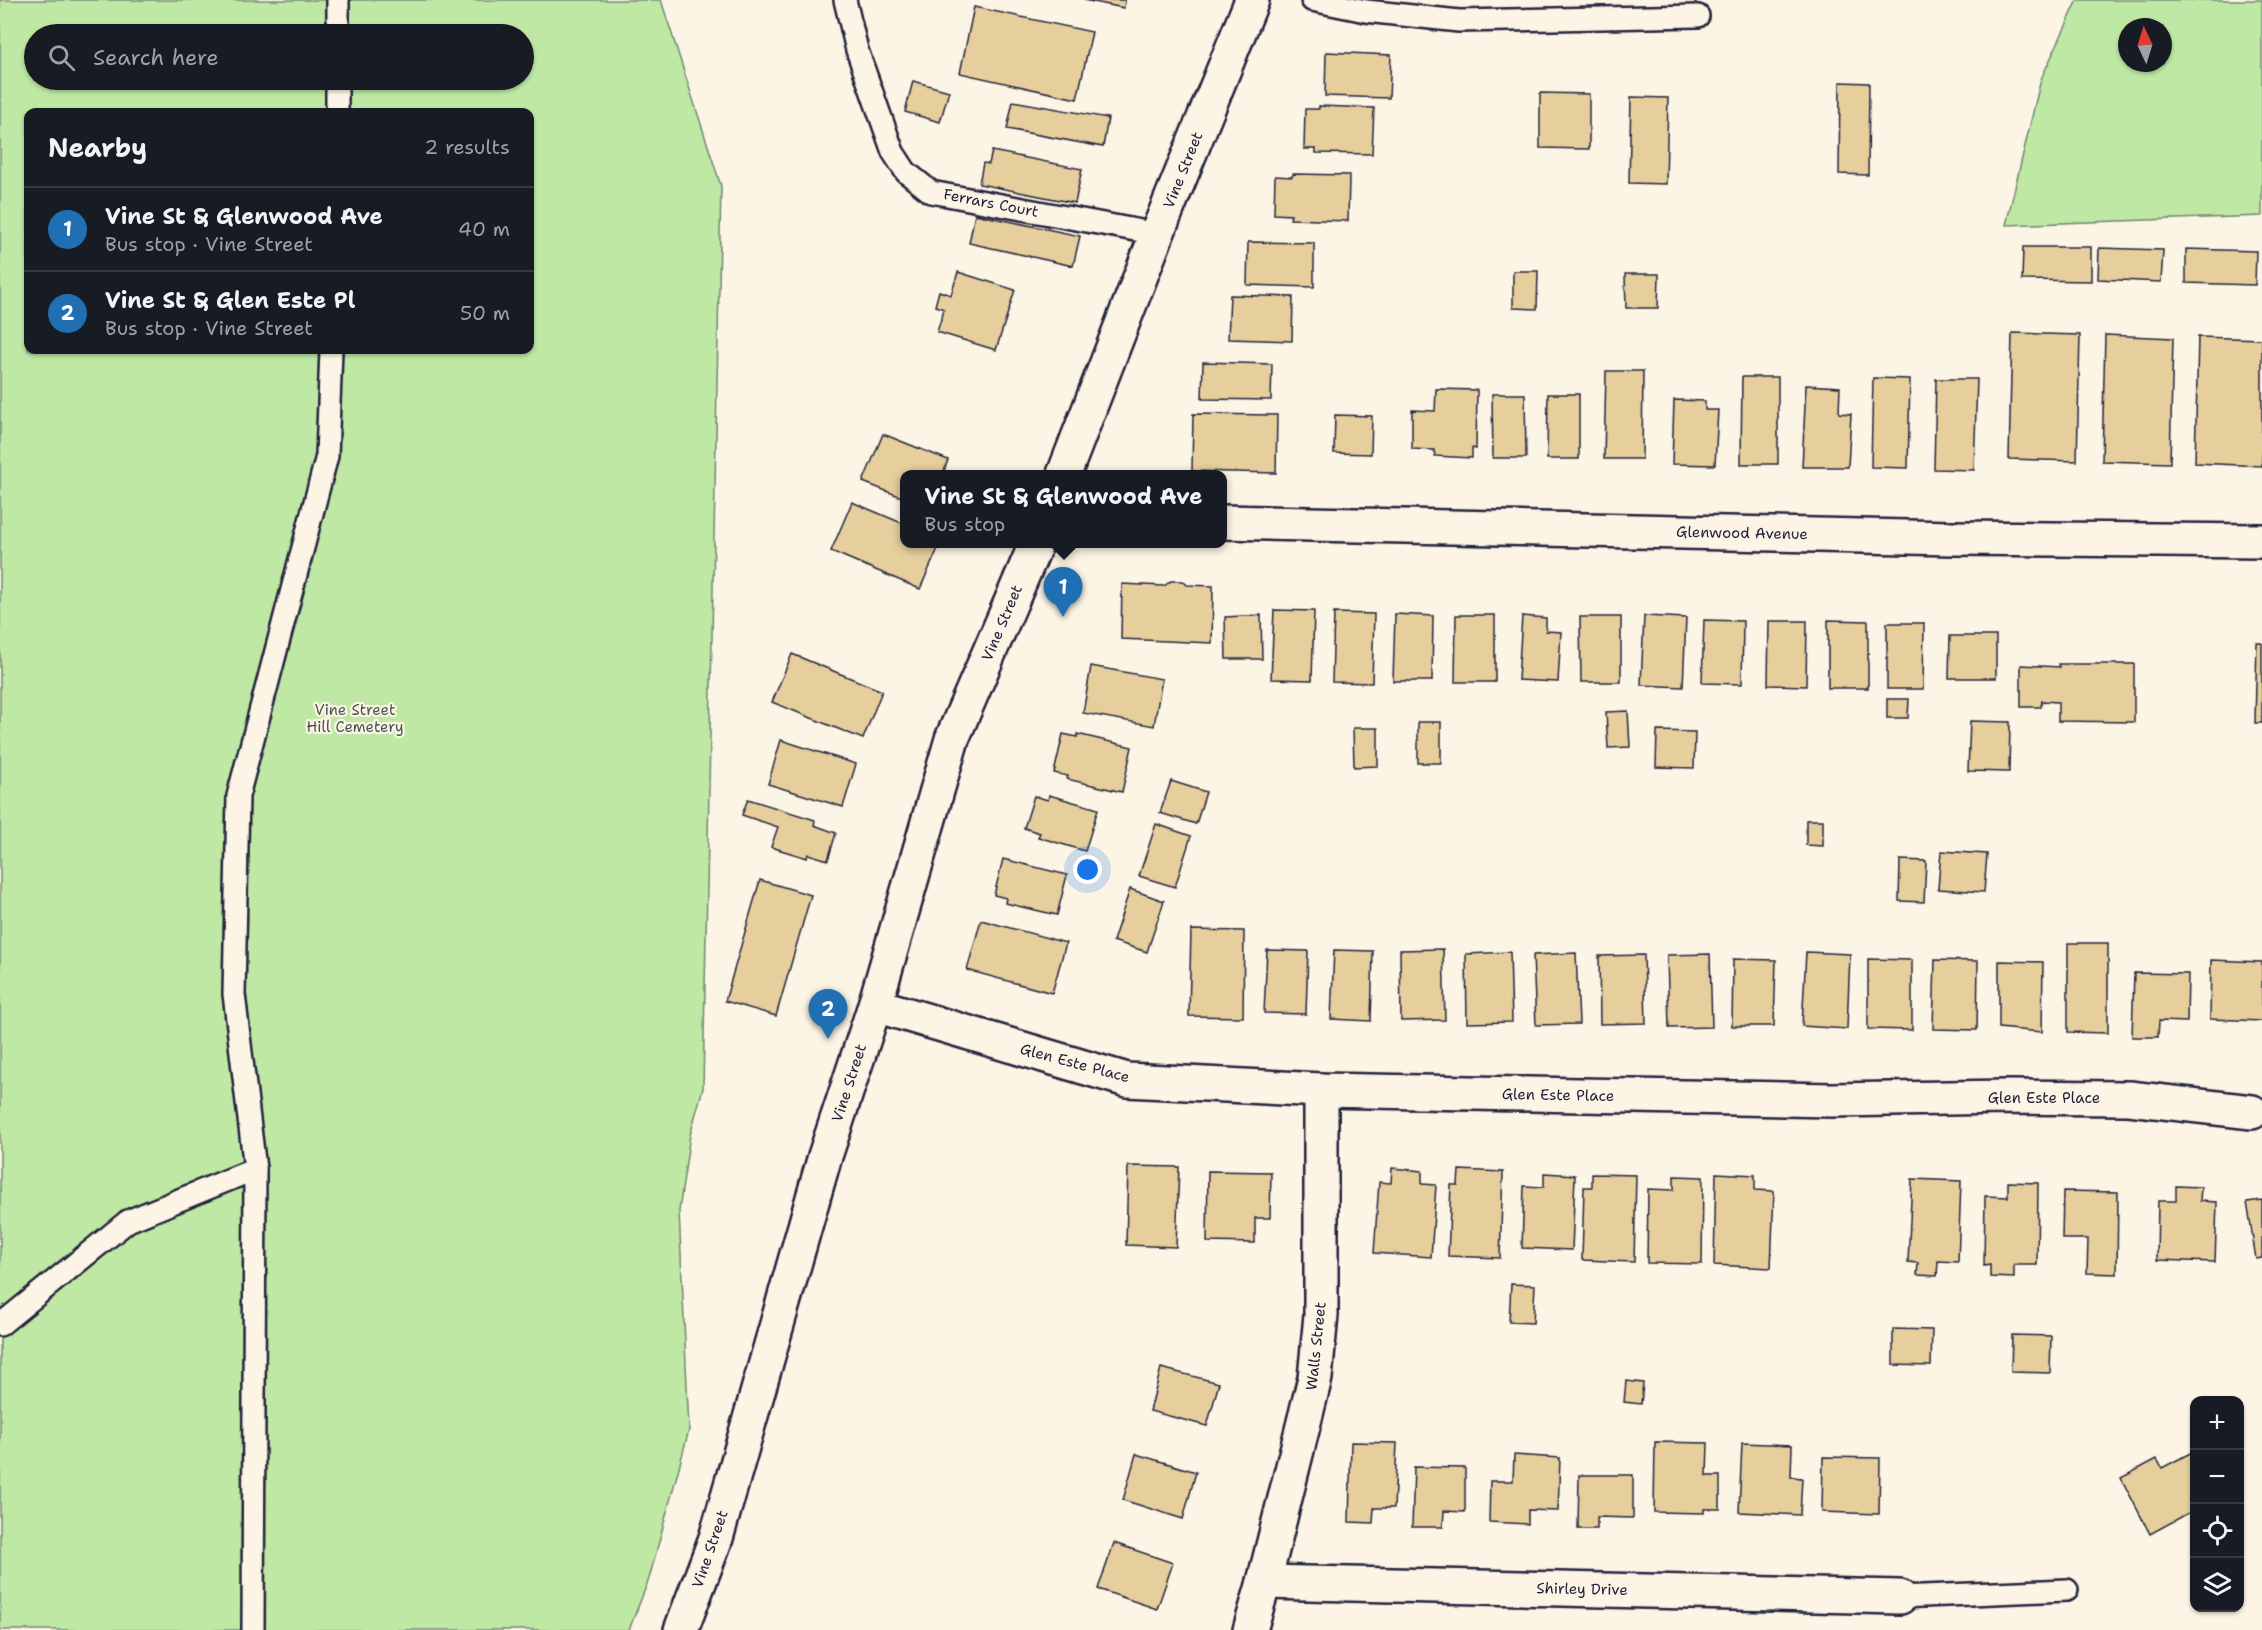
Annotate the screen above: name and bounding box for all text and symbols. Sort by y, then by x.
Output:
north arrow [2118,18,2172,72]
search box [24,24,534,90]
icon: search [45,41,78,74]
text: Search here [93,43,219,72]
street label: Vine Street [1159,129,1207,211]
text: Nearby [48,130,147,165]
text: 2 results [424,134,510,160]
street label: Ferrars Court [942,184,1040,222]
text: Vine St & Glenwood Ave [105,202,383,231]
text: 1 [63,216,72,242]
text: 40 m [458,216,510,242]
text: Bus stop · Vine Street [105,231,313,257]
text: Vine St & Glen Este Pl [105,286,355,315]
text: 2 [61,300,75,326]
text: 50 m [460,300,510,326]
text: Bus stop · Vine Street [105,315,313,341]
popup [900,470,1227,548]
text: Vine St & Glenwood Ave [925,482,1202,511]
text: Bus stop [925,511,1005,537]
street label: Glenwood Avenue [1676,522,1808,544]
pin: 1 [1044,568,1082,617]
street label: Vine Street [977,582,1027,664]
park label: Vine Street Hill Cemetery [306,700,404,737]
your location [1073,855,1102,884]
pin: 2 [808,990,848,1039]
street label: Glen Este Place [1018,1039,1132,1087]
street label: Vine Street [827,1041,871,1125]
street label: Glen Este Place [1502,1084,1614,1106]
street label: Glen Este Place [1988,1088,2100,1108]
street label: Walls Street [1301,1301,1331,1391]
map controls [2190,1396,2244,1612]
button: + [2190,1396,2244,1450]
button: − [2190,1450,2244,1504]
button: locate [2190,1504,2244,1558]
street label: Vine Street [687,1507,733,1591]
button: layers [2190,1558,2244,1612]
street label: Shirley Drive [1536,1578,1628,1600]

